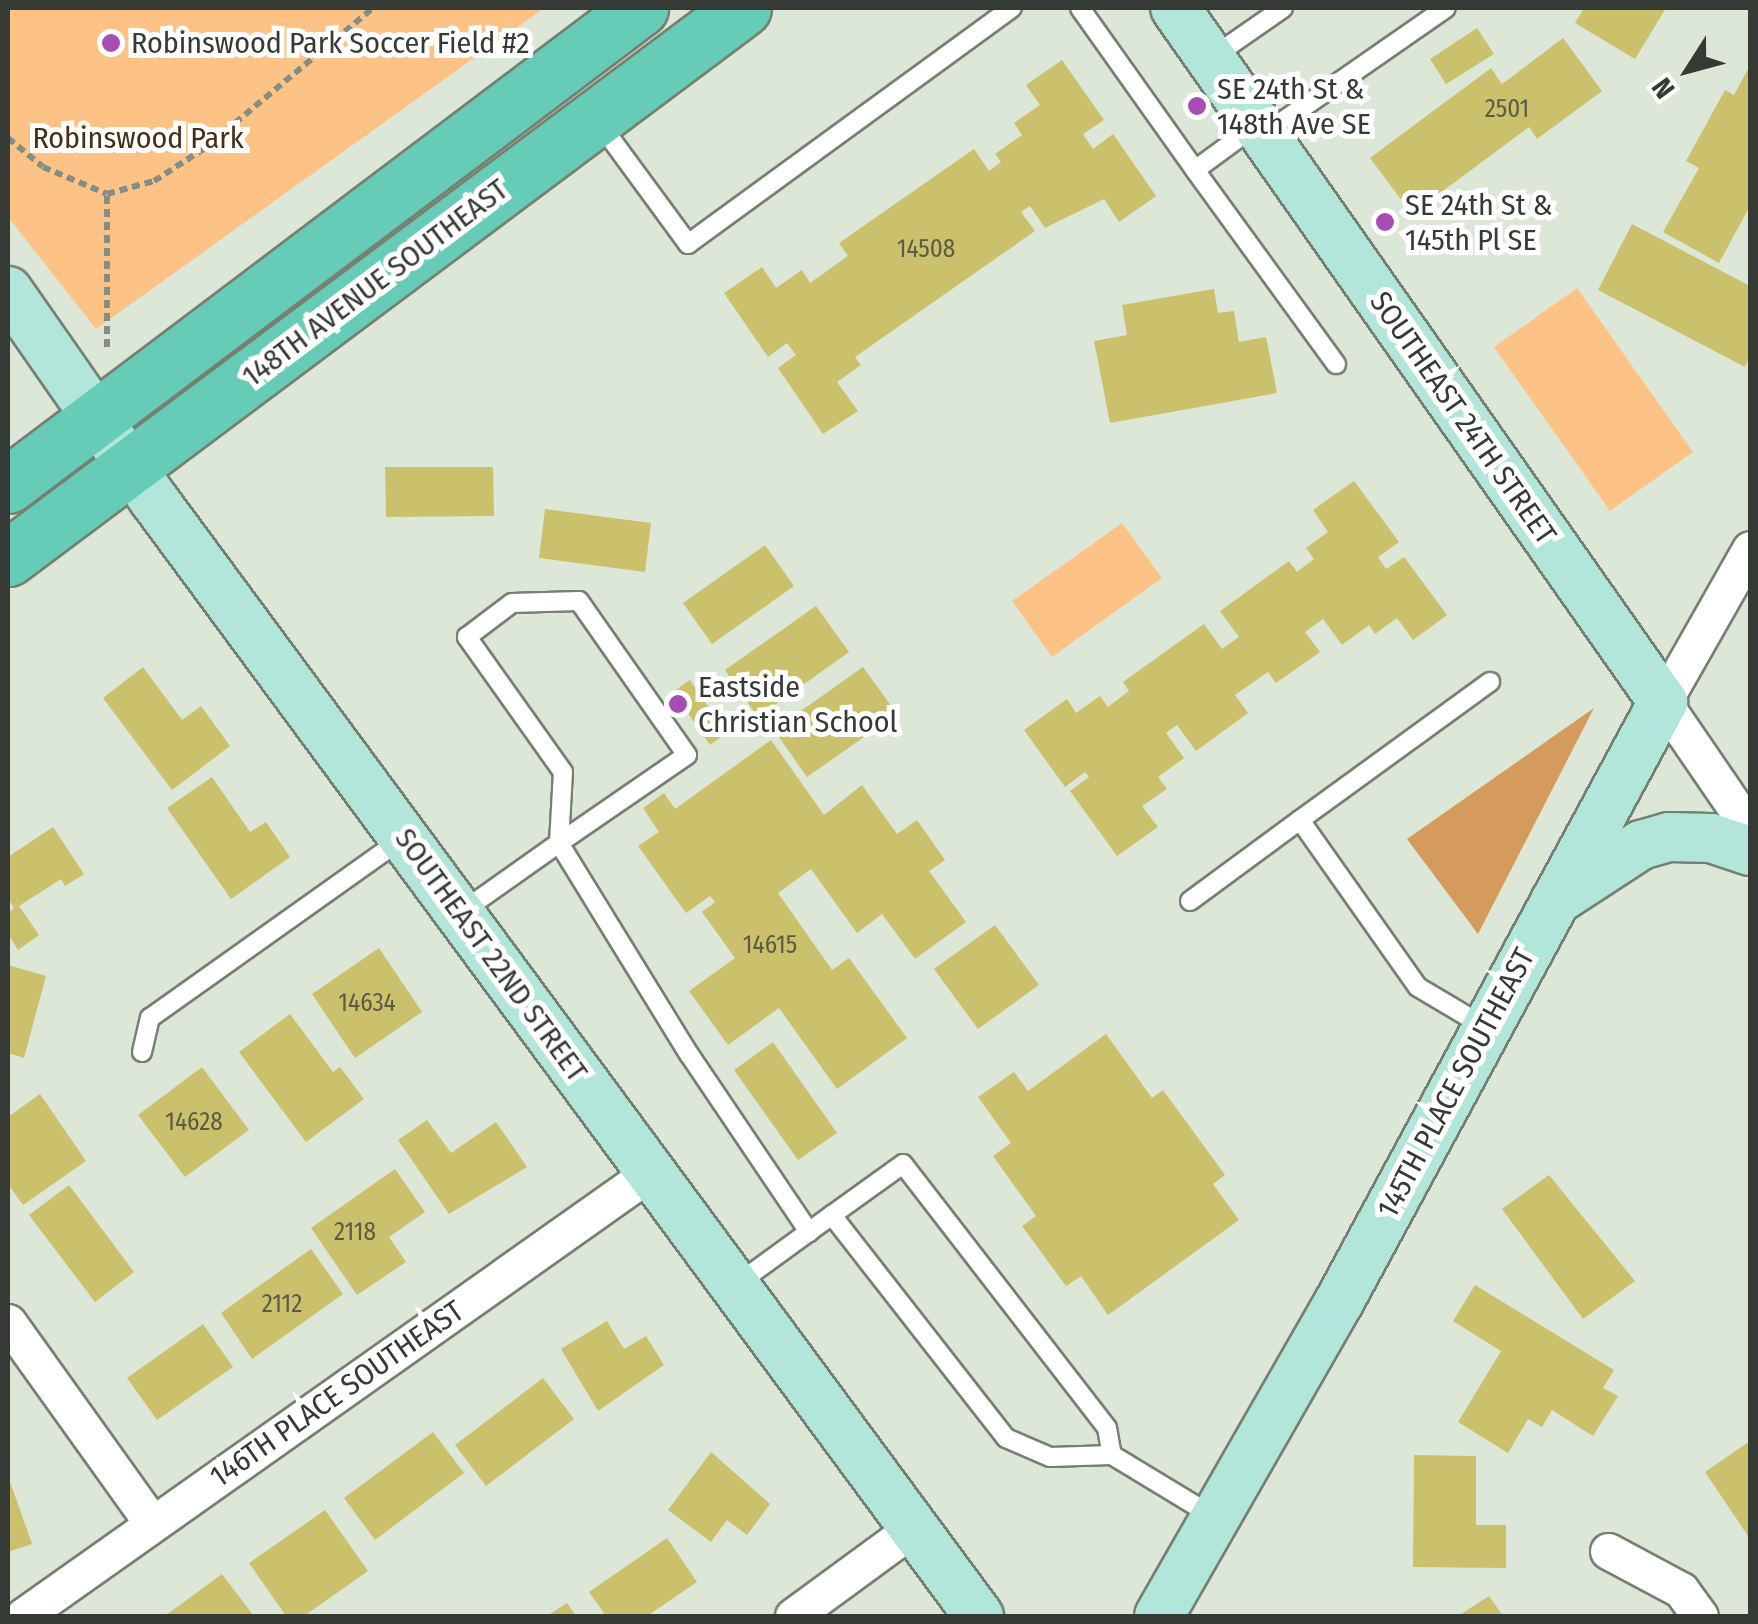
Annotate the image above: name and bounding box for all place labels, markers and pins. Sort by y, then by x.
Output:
place label: Robinswood Park Soccer Field #2 [131,25,529,61]
marker: Robinswood Park Soccer Field #2 [100,32,122,54]
place label: SE 24th St & 148th Ave SE [1217,71,1371,142]
marker: SE 24th St & 148th Ave SE [1186,95,1208,117]
place label: SE 24th St & 145th Pl SE [1405,187,1553,258]
marker: SE 24th St & 145th Pl SE [1374,211,1396,233]
place label: Eastside Christian School [698,669,898,740]
marker: Eastside Christian School [667,693,689,715]

